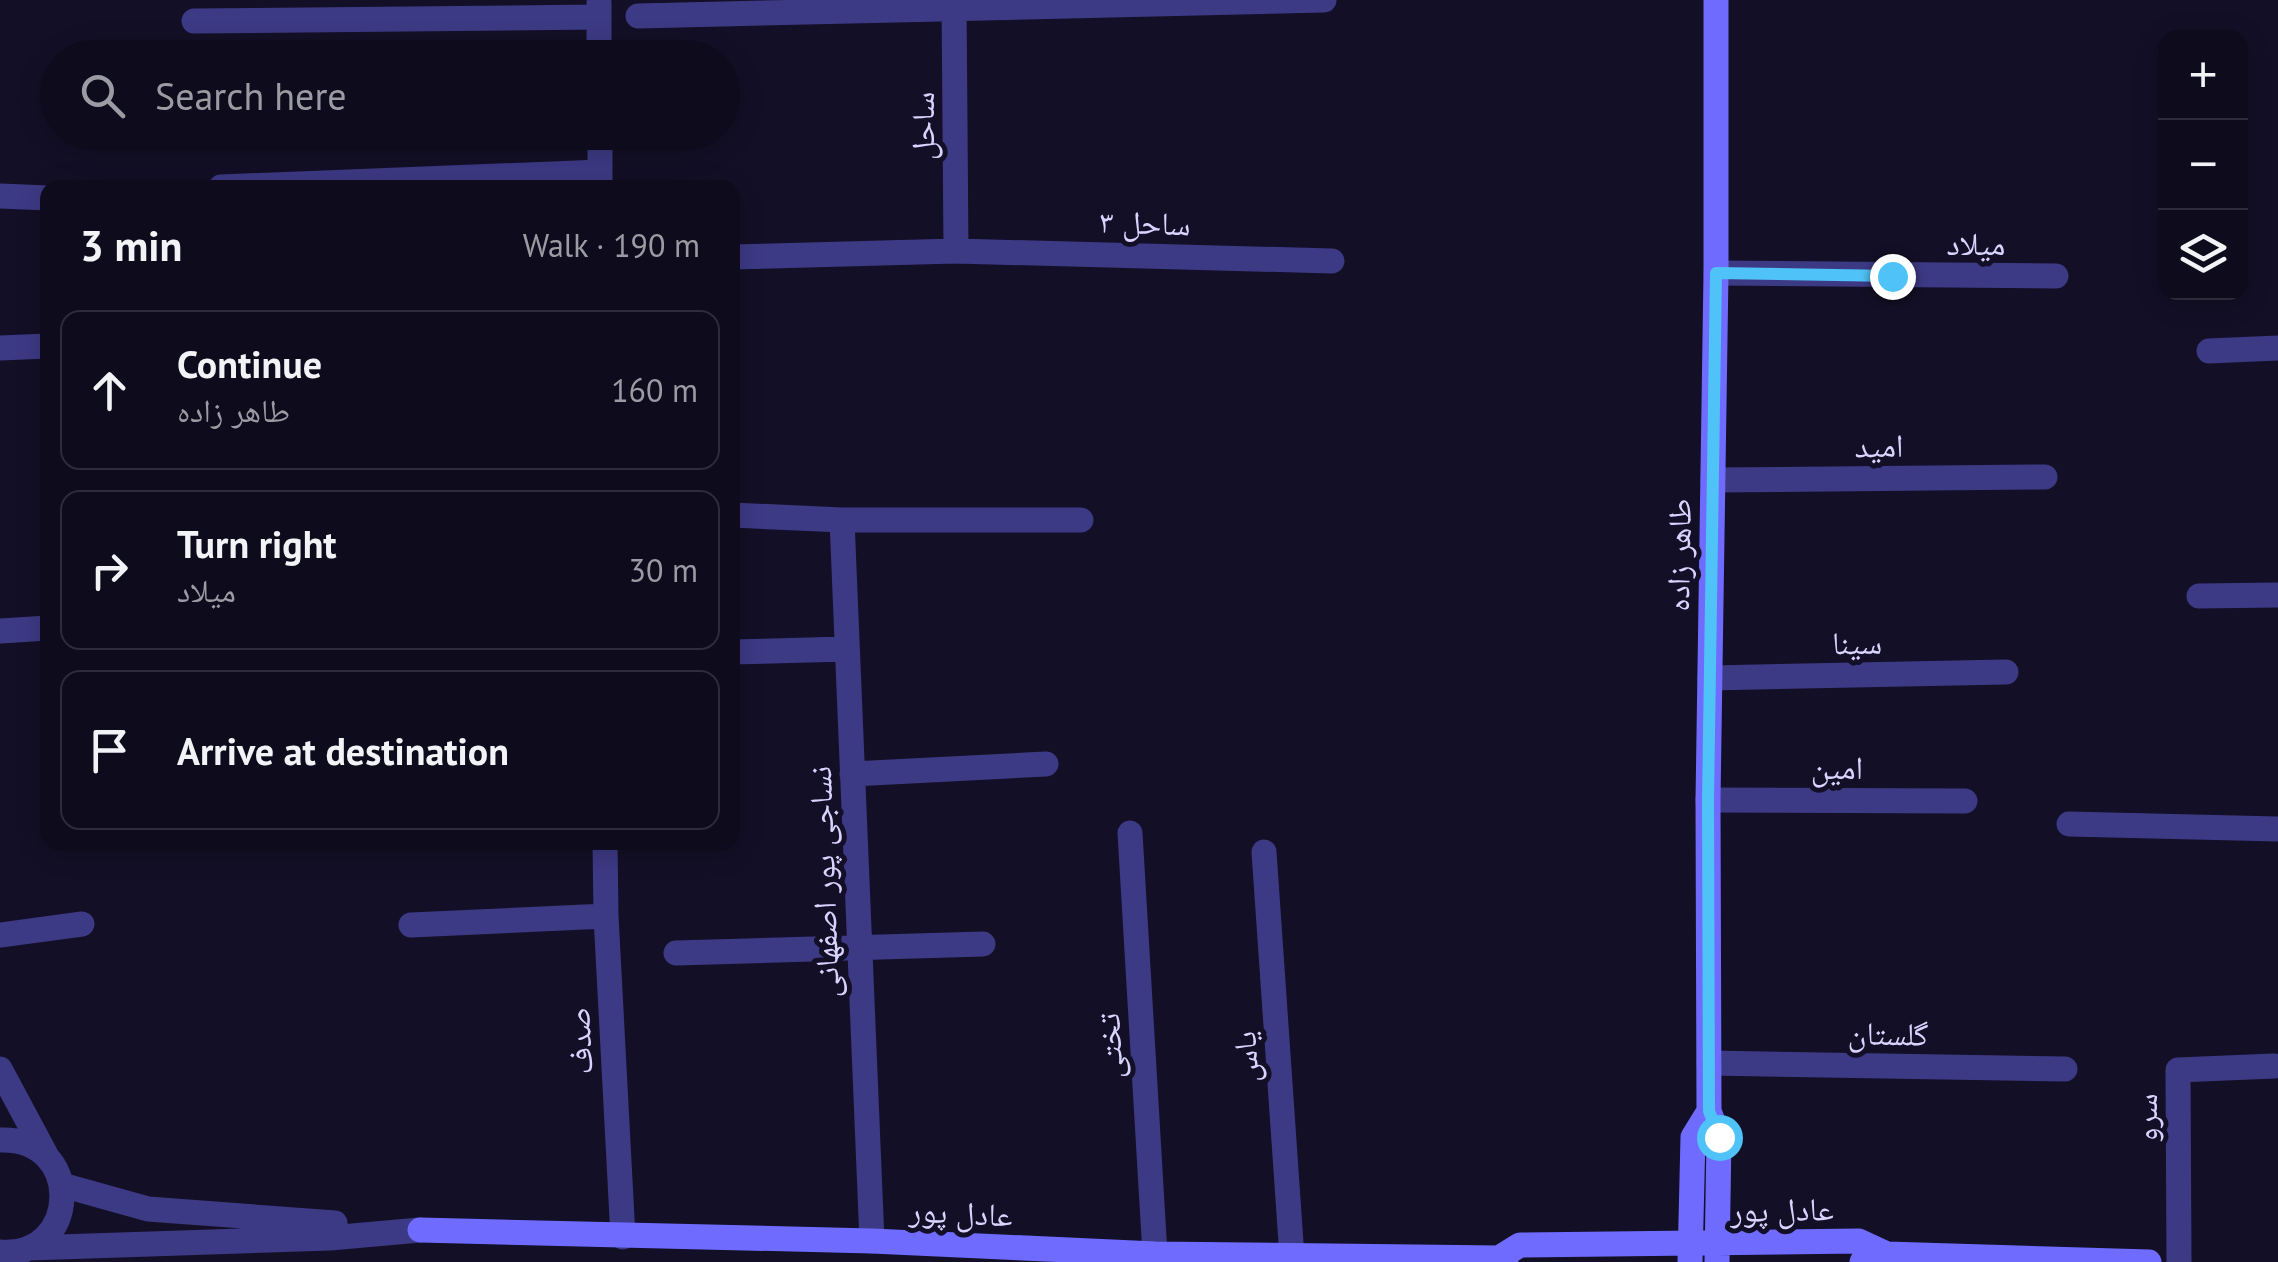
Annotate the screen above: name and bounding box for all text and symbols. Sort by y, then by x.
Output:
map controls [2158,30,2248,300]
button: + [2158,30,2248,120]
search box [40,40,740,150]
icon: search [75,68,130,123]
text: Search here [155,71,347,120]
street label: ساحل [901,92,943,160]
button: − [2158,120,2248,210]
street label: ساحل ۳ [1099,199,1191,245]
button: layers [2158,210,2248,300]
text: 3 min [80,218,182,273]
street label: میلاد [1947,222,2005,264]
text: Walk · 190 m [523,224,700,266]
route end [1870,254,1916,300]
text: Continue [177,339,322,388]
icon: ahead [82,363,137,418]
text: 160 m [611,369,698,411]
text: طاهر زاده [177,389,290,431]
street label: امید [1854,424,1904,466]
street label: طاهر زاده [1656,498,1700,612]
text: Turn right [177,519,337,568]
icon: right [82,543,137,598]
text: 30 m [629,549,698,591]
text: میلاد [177,569,236,611]
street label: سینا [1832,621,1882,663]
icon: arrive [82,723,137,778]
text: Arrive at destination [177,726,509,775]
street label: امین [1811,746,1863,788]
street label: نساجی پور اصفهانی [798,765,848,999]
street label: صدف [556,1006,602,1076]
street label: گلستان [1847,1011,1929,1055]
street label: تختی [1086,1012,1132,1080]
street label: یاس [1222,1030,1268,1084]
street label: سرو [2124,1094,2166,1142]
route start [1697,1115,1743,1161]
street label: عادل پور [1729,1187,1834,1231]
street label: عادل پور [907,1188,1014,1236]

